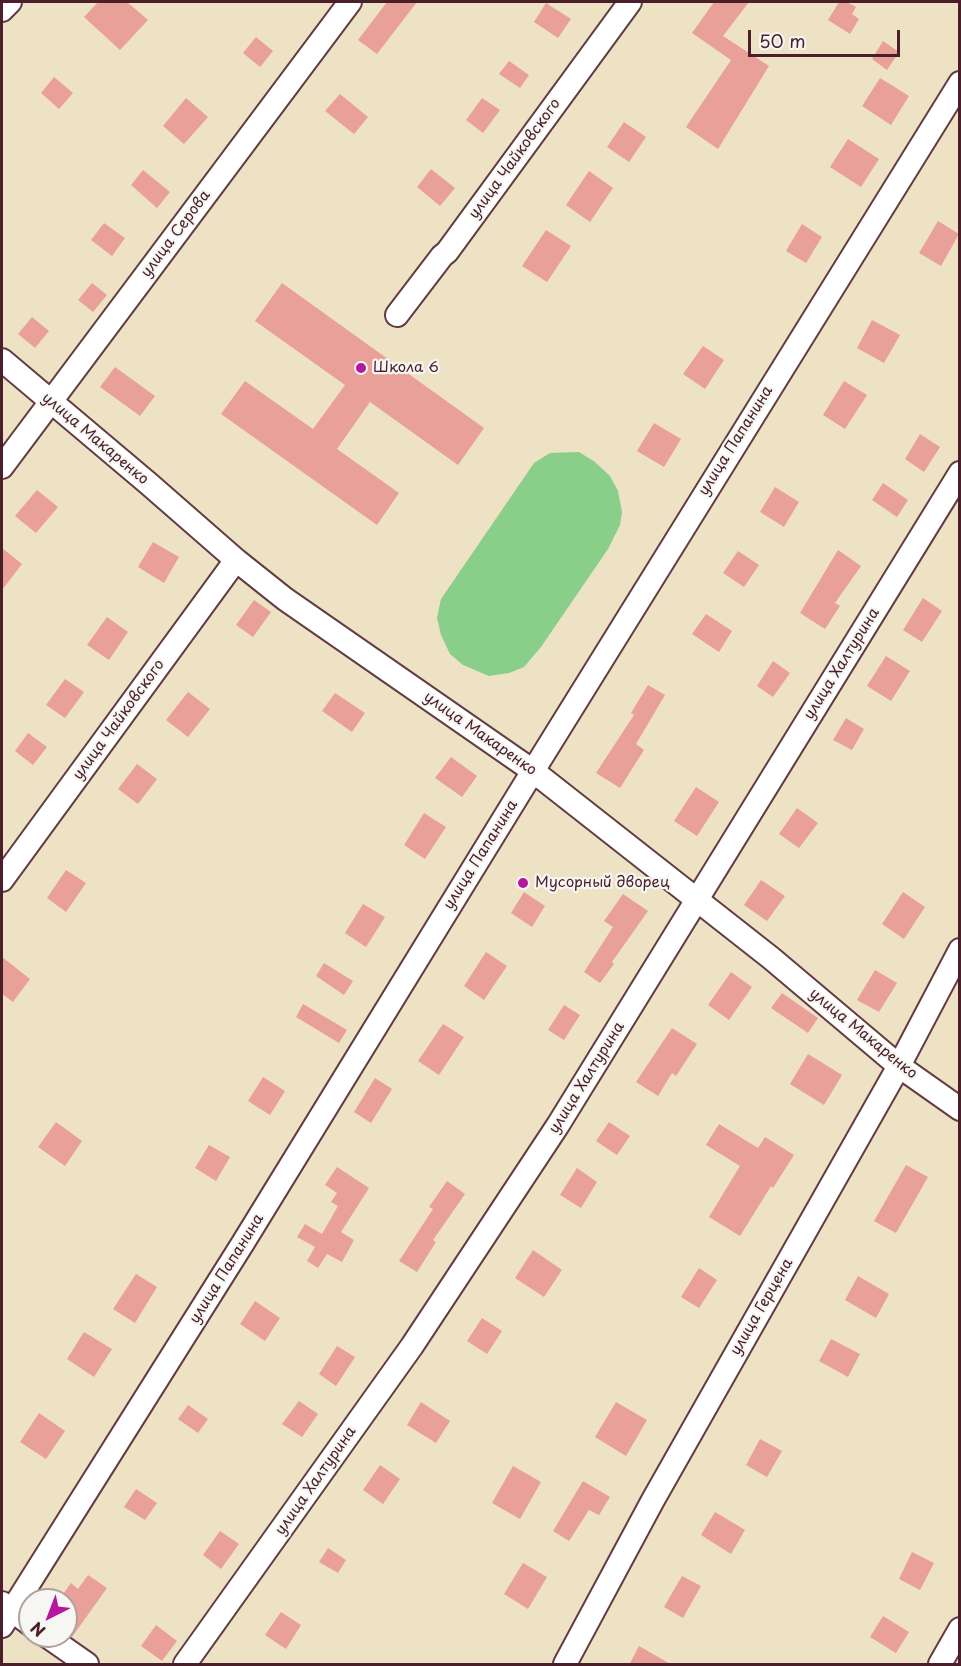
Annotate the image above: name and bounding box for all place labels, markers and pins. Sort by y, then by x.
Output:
place label: Школа 6 [373,359,439,377]
marker: Школа 6 [354,361,368,375]
place label: Мусорный дворец [535,874,670,892]
marker: Мусорный дворец [516,876,530,890]

